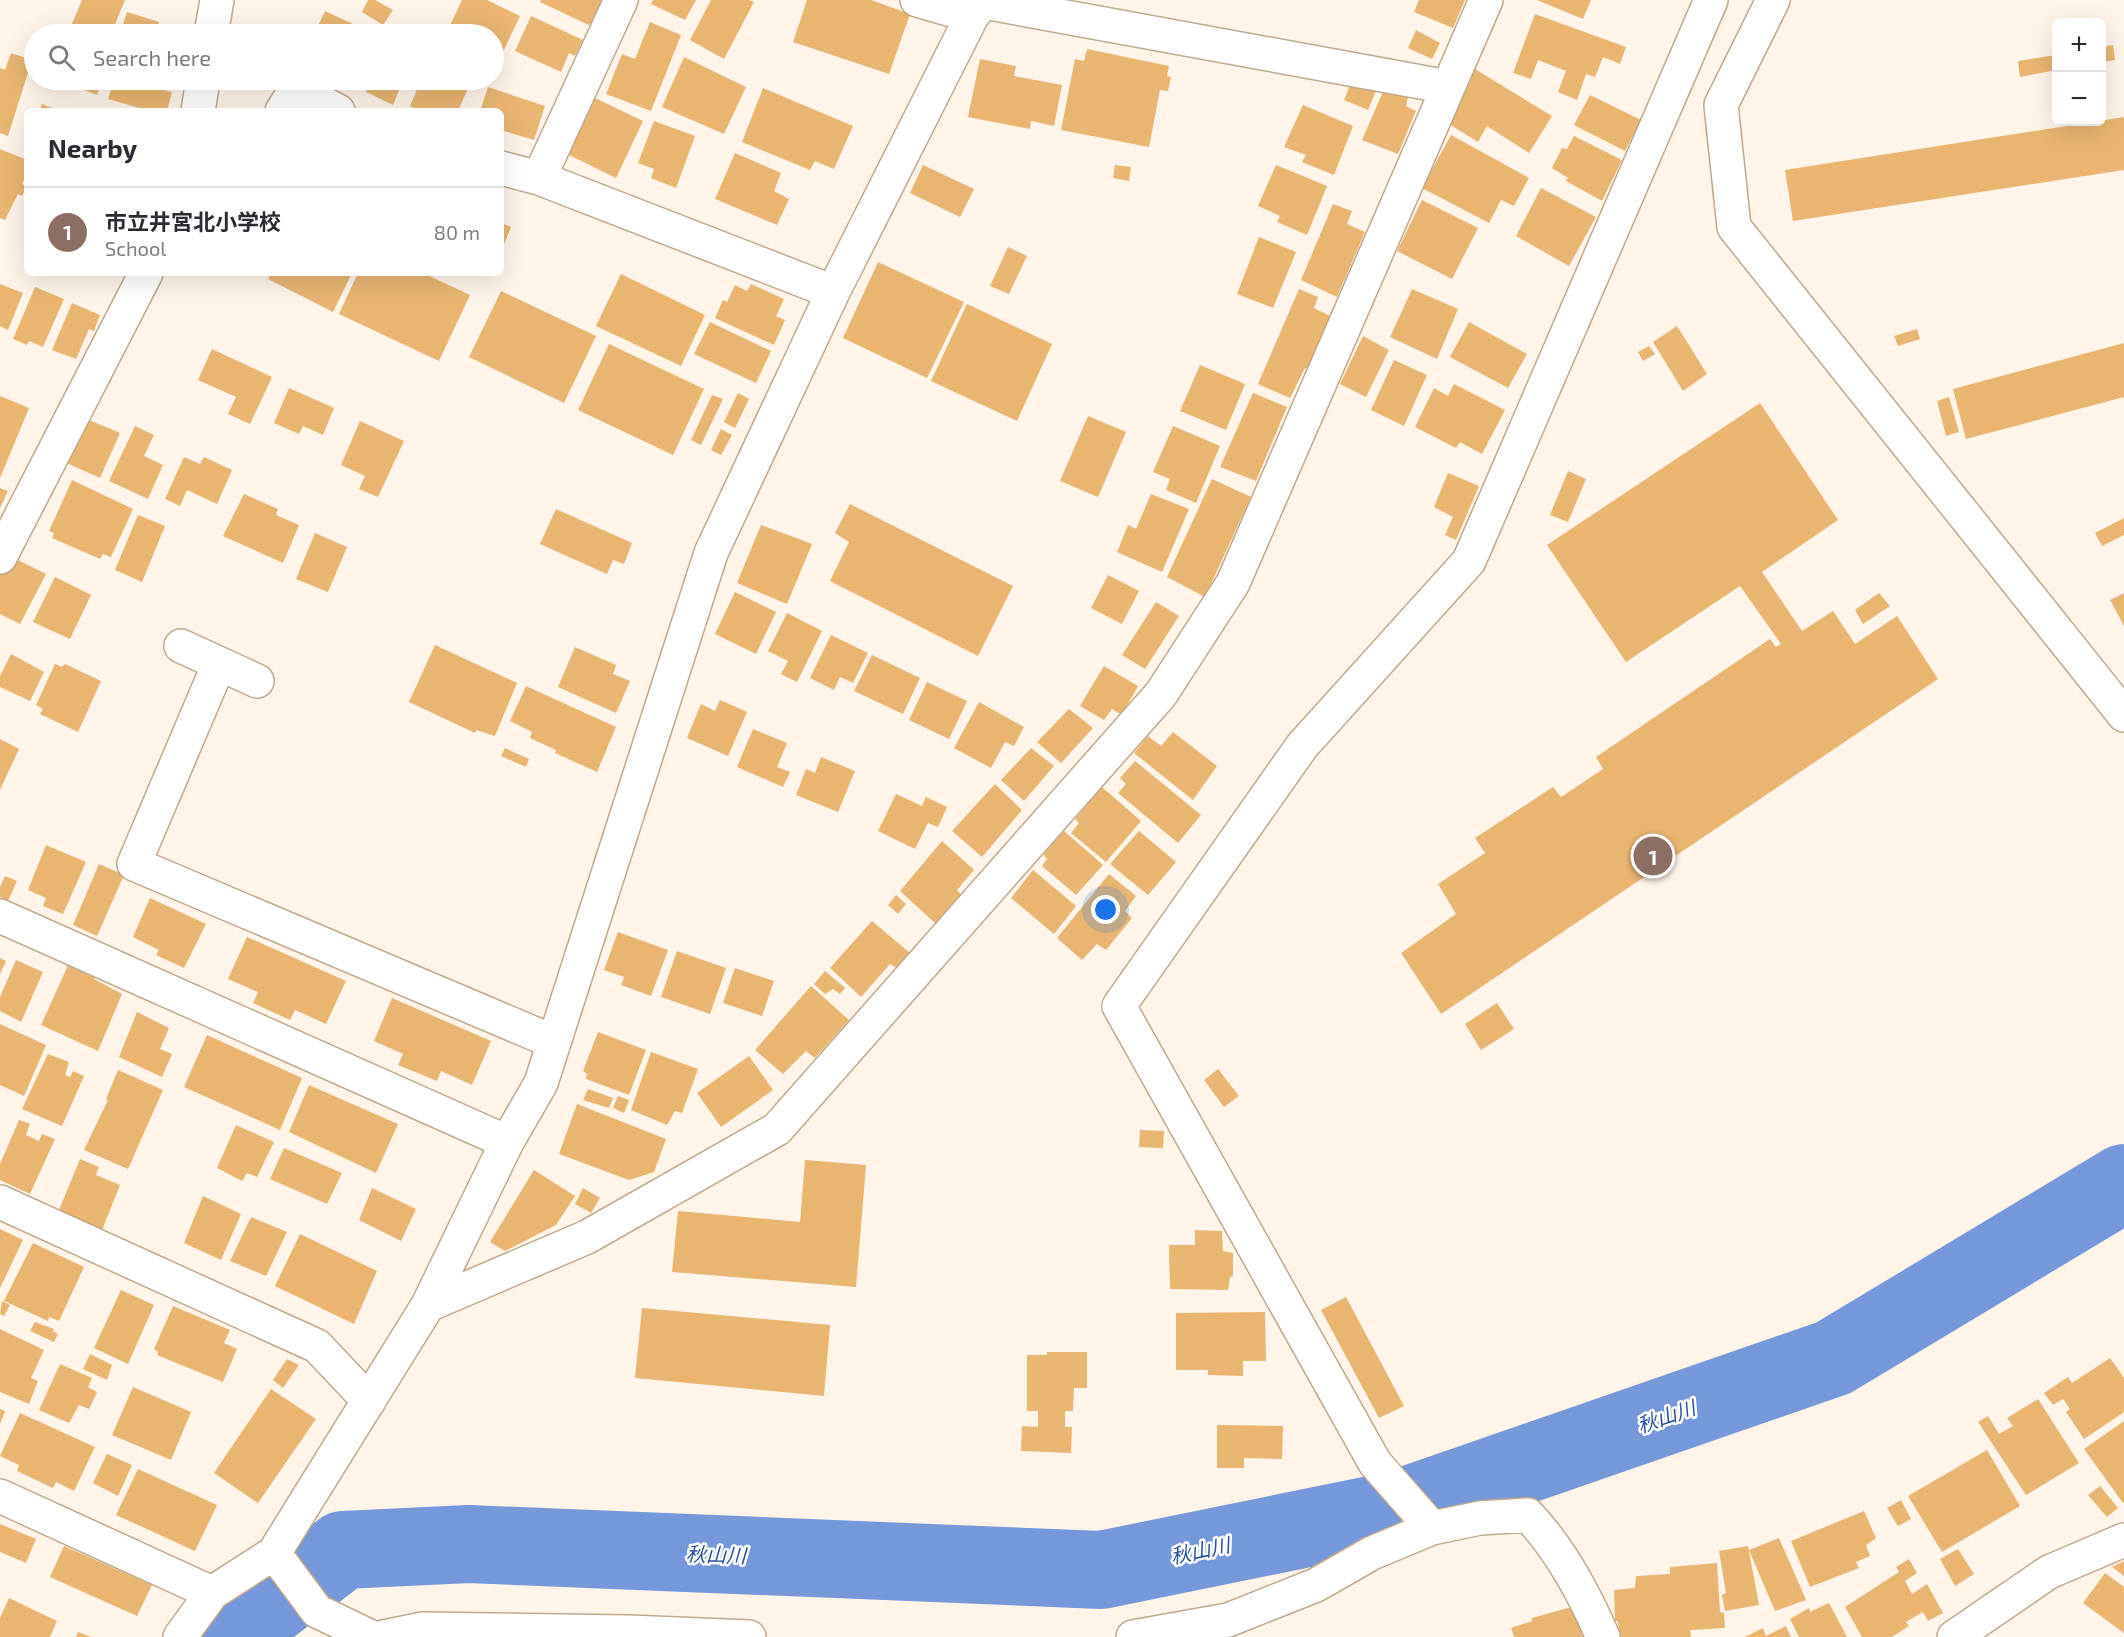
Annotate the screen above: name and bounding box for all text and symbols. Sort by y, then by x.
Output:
map controls [2052,18,2106,126]
button: + [2052,18,2106,72]
search box [24,24,504,90]
icon: search [45,41,78,74]
text: Search here [93,44,211,70]
button: − [2052,72,2106,126]
text: Nearby [48,132,137,163]
text: 市立井宮北小学校 [105,208,281,234]
text: 1 [63,220,72,244]
text: 80 m [434,220,480,244]
text: School [105,236,166,260]
pin: 1 [1634,834,1672,878]
your location [1091,895,1120,924]
water label: 秋山川 [1634,1394,1700,1437]
water label: 秋山川 [1168,1532,1234,1568]
water label: 秋山川 [686,1541,748,1567]

